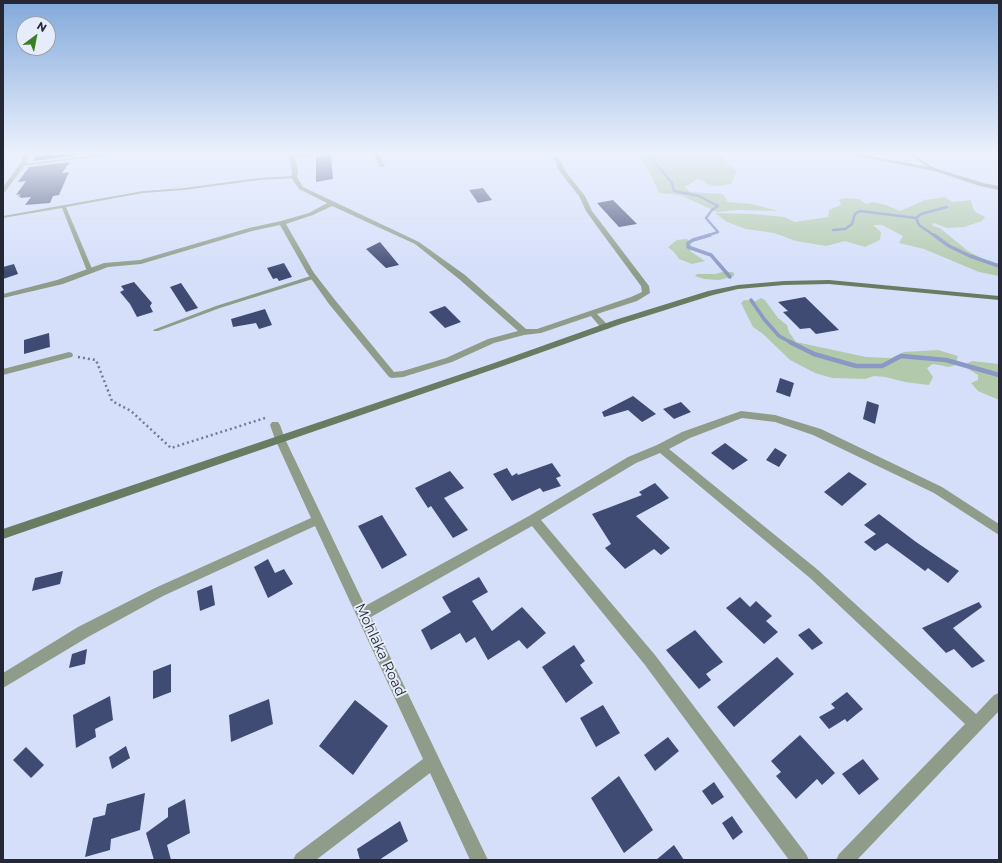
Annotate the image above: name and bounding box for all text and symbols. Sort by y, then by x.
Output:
north arrow [16,16,56,56]
text: N [34,18,49,35]
street label: Mohlaka Road [351,601,409,699]

